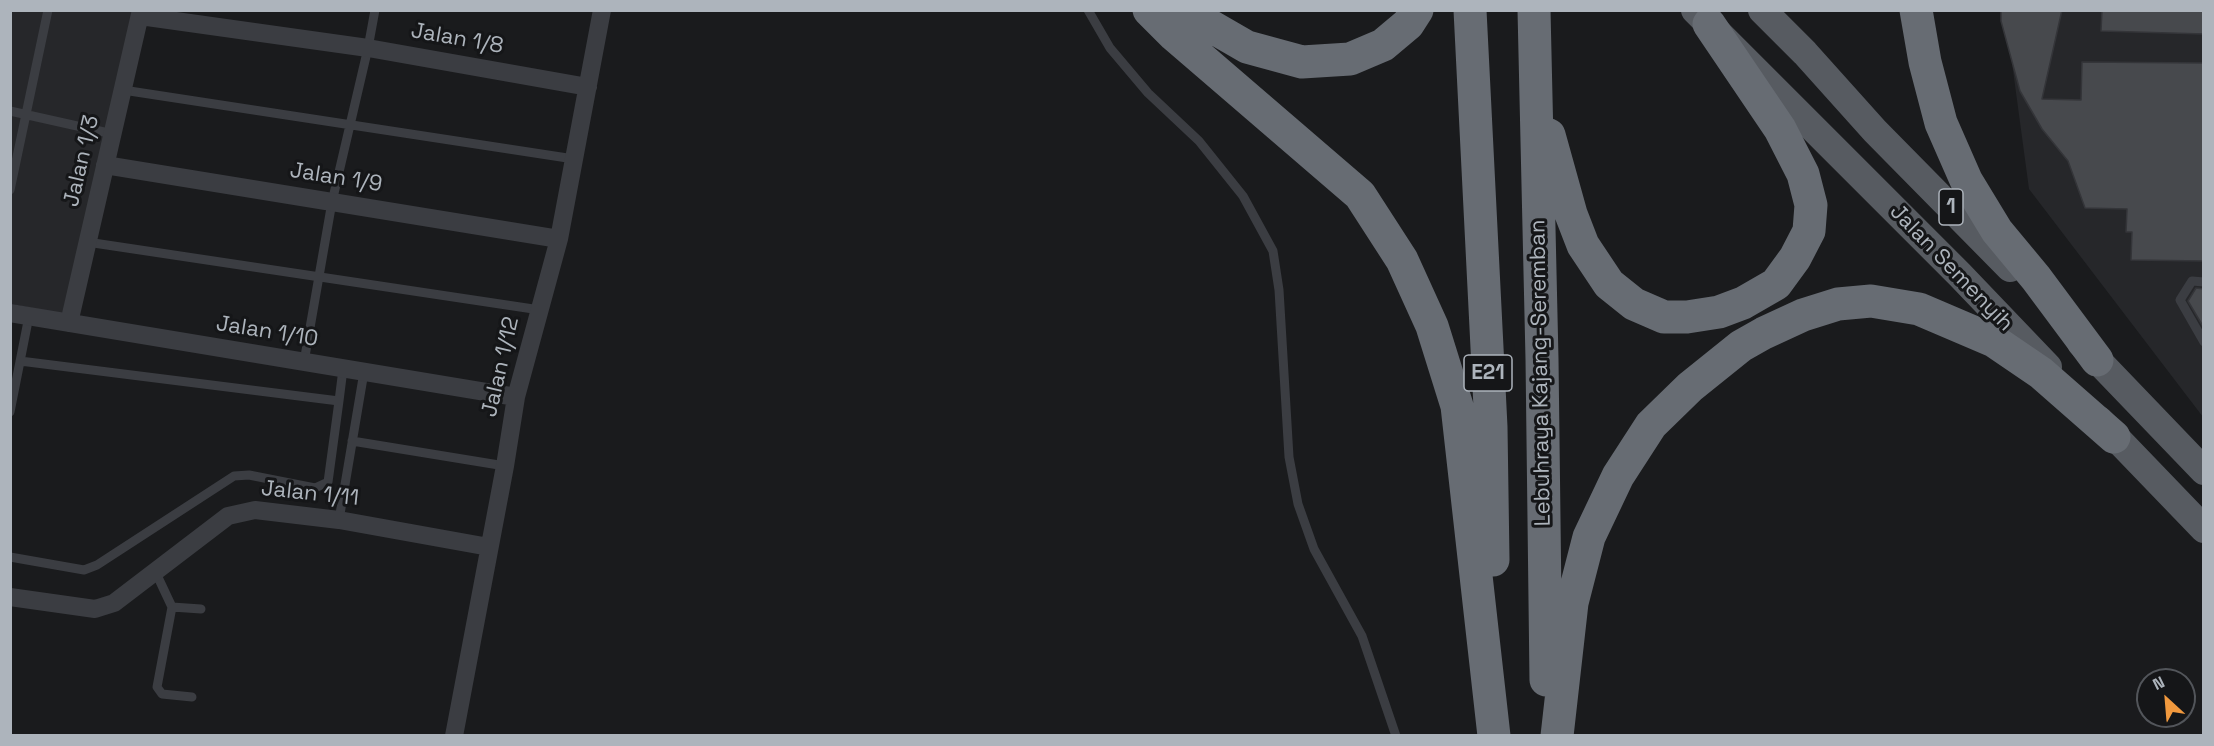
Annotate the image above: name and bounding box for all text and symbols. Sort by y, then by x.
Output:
street label: Jalan 1/8 [409,18,505,60]
street label: Jalan 1/3 [59,113,105,209]
street label: Jalan 1/9 [288,158,384,198]
road number: 1 [1939,189,1963,225]
street label: Jalan Semenyih [1884,199,2018,337]
street label: Lebuhraya Kajang-Seremban [1525,220,1557,526]
street label: Jalan 1/10 [214,311,320,353]
street label: Jalan 1/12 [477,314,525,420]
road number: E21 [1464,355,1512,391]
street label: Jalan 1/11 [260,476,360,512]
north arrow [2136,668,2196,728]
text: N [2149,671,2168,695]

